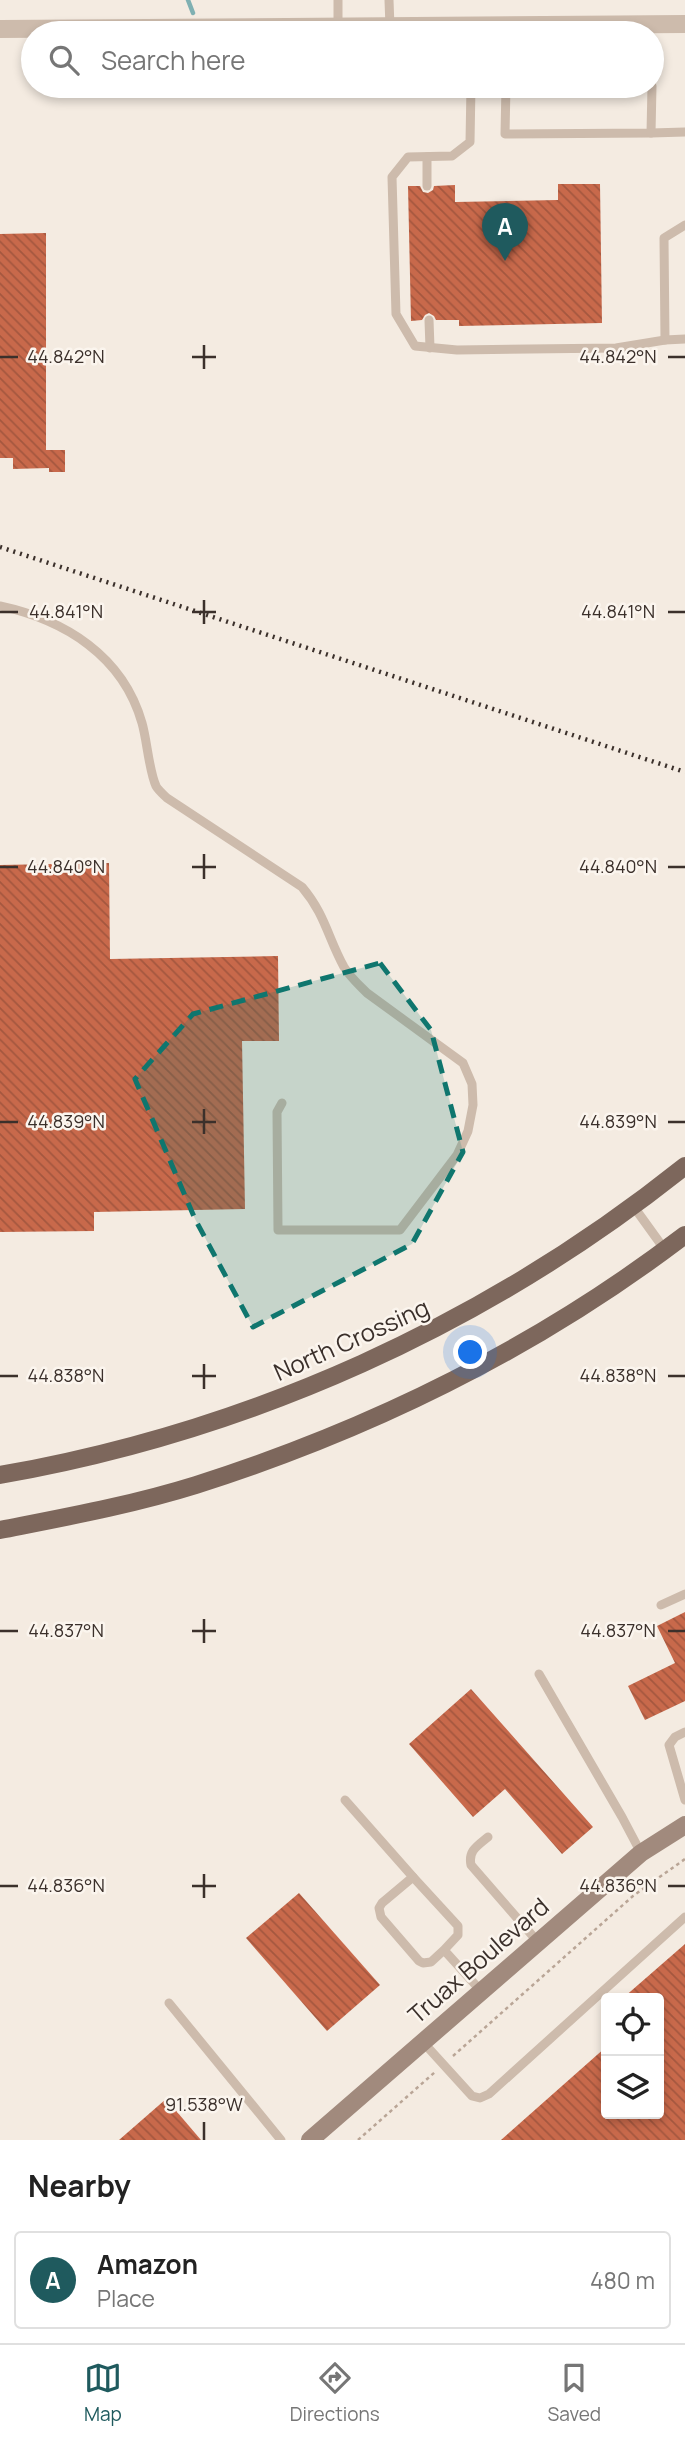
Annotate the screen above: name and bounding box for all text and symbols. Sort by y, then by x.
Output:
search box [21,21,664,98]
icon: search [45,41,83,79]
text: Search here [101,42,246,78]
pin: A [482,203,528,261]
text: 44.842°N [27,344,105,368]
text: 44.842°N [579,344,657,368]
text: 44.841°N [29,599,103,623]
text: 44.841°N [581,599,655,623]
text: 44.840°N [27,854,105,878]
text: 44.840°N [579,854,657,878]
text: 44.839°N [27,1109,105,1133]
text: 44.839°N [579,1109,657,1133]
street label: North Crossing [268,1290,434,1388]
your location [453,1335,487,1369]
text: 44.838°N [28,1363,104,1387]
text: 44.838°N [580,1363,656,1387]
text: 44.837°N [28,1618,104,1642]
text: 44.837°N [580,1618,656,1642]
text: 44.836°N [27,1873,105,1897]
text: 44.836°N [579,1873,657,1897]
street label: Truax Boulevard [401,1890,555,2030]
map controls [601,1993,664,2119]
button: locate [601,1993,664,2056]
button: layers [601,2056,664,2119]
text: 91.538°W [165,2092,243,2116]
text: Nearby [28,2165,131,2206]
text: Amazon [97,2246,198,2282]
text: A [45,2264,61,2296]
text: 480 m [590,2264,655,2296]
text: Place [97,2282,155,2314]
tab: Map [84,2359,122,2427]
tab: Directions [290,2359,380,2427]
tab: Saved [548,2359,601,2427]

